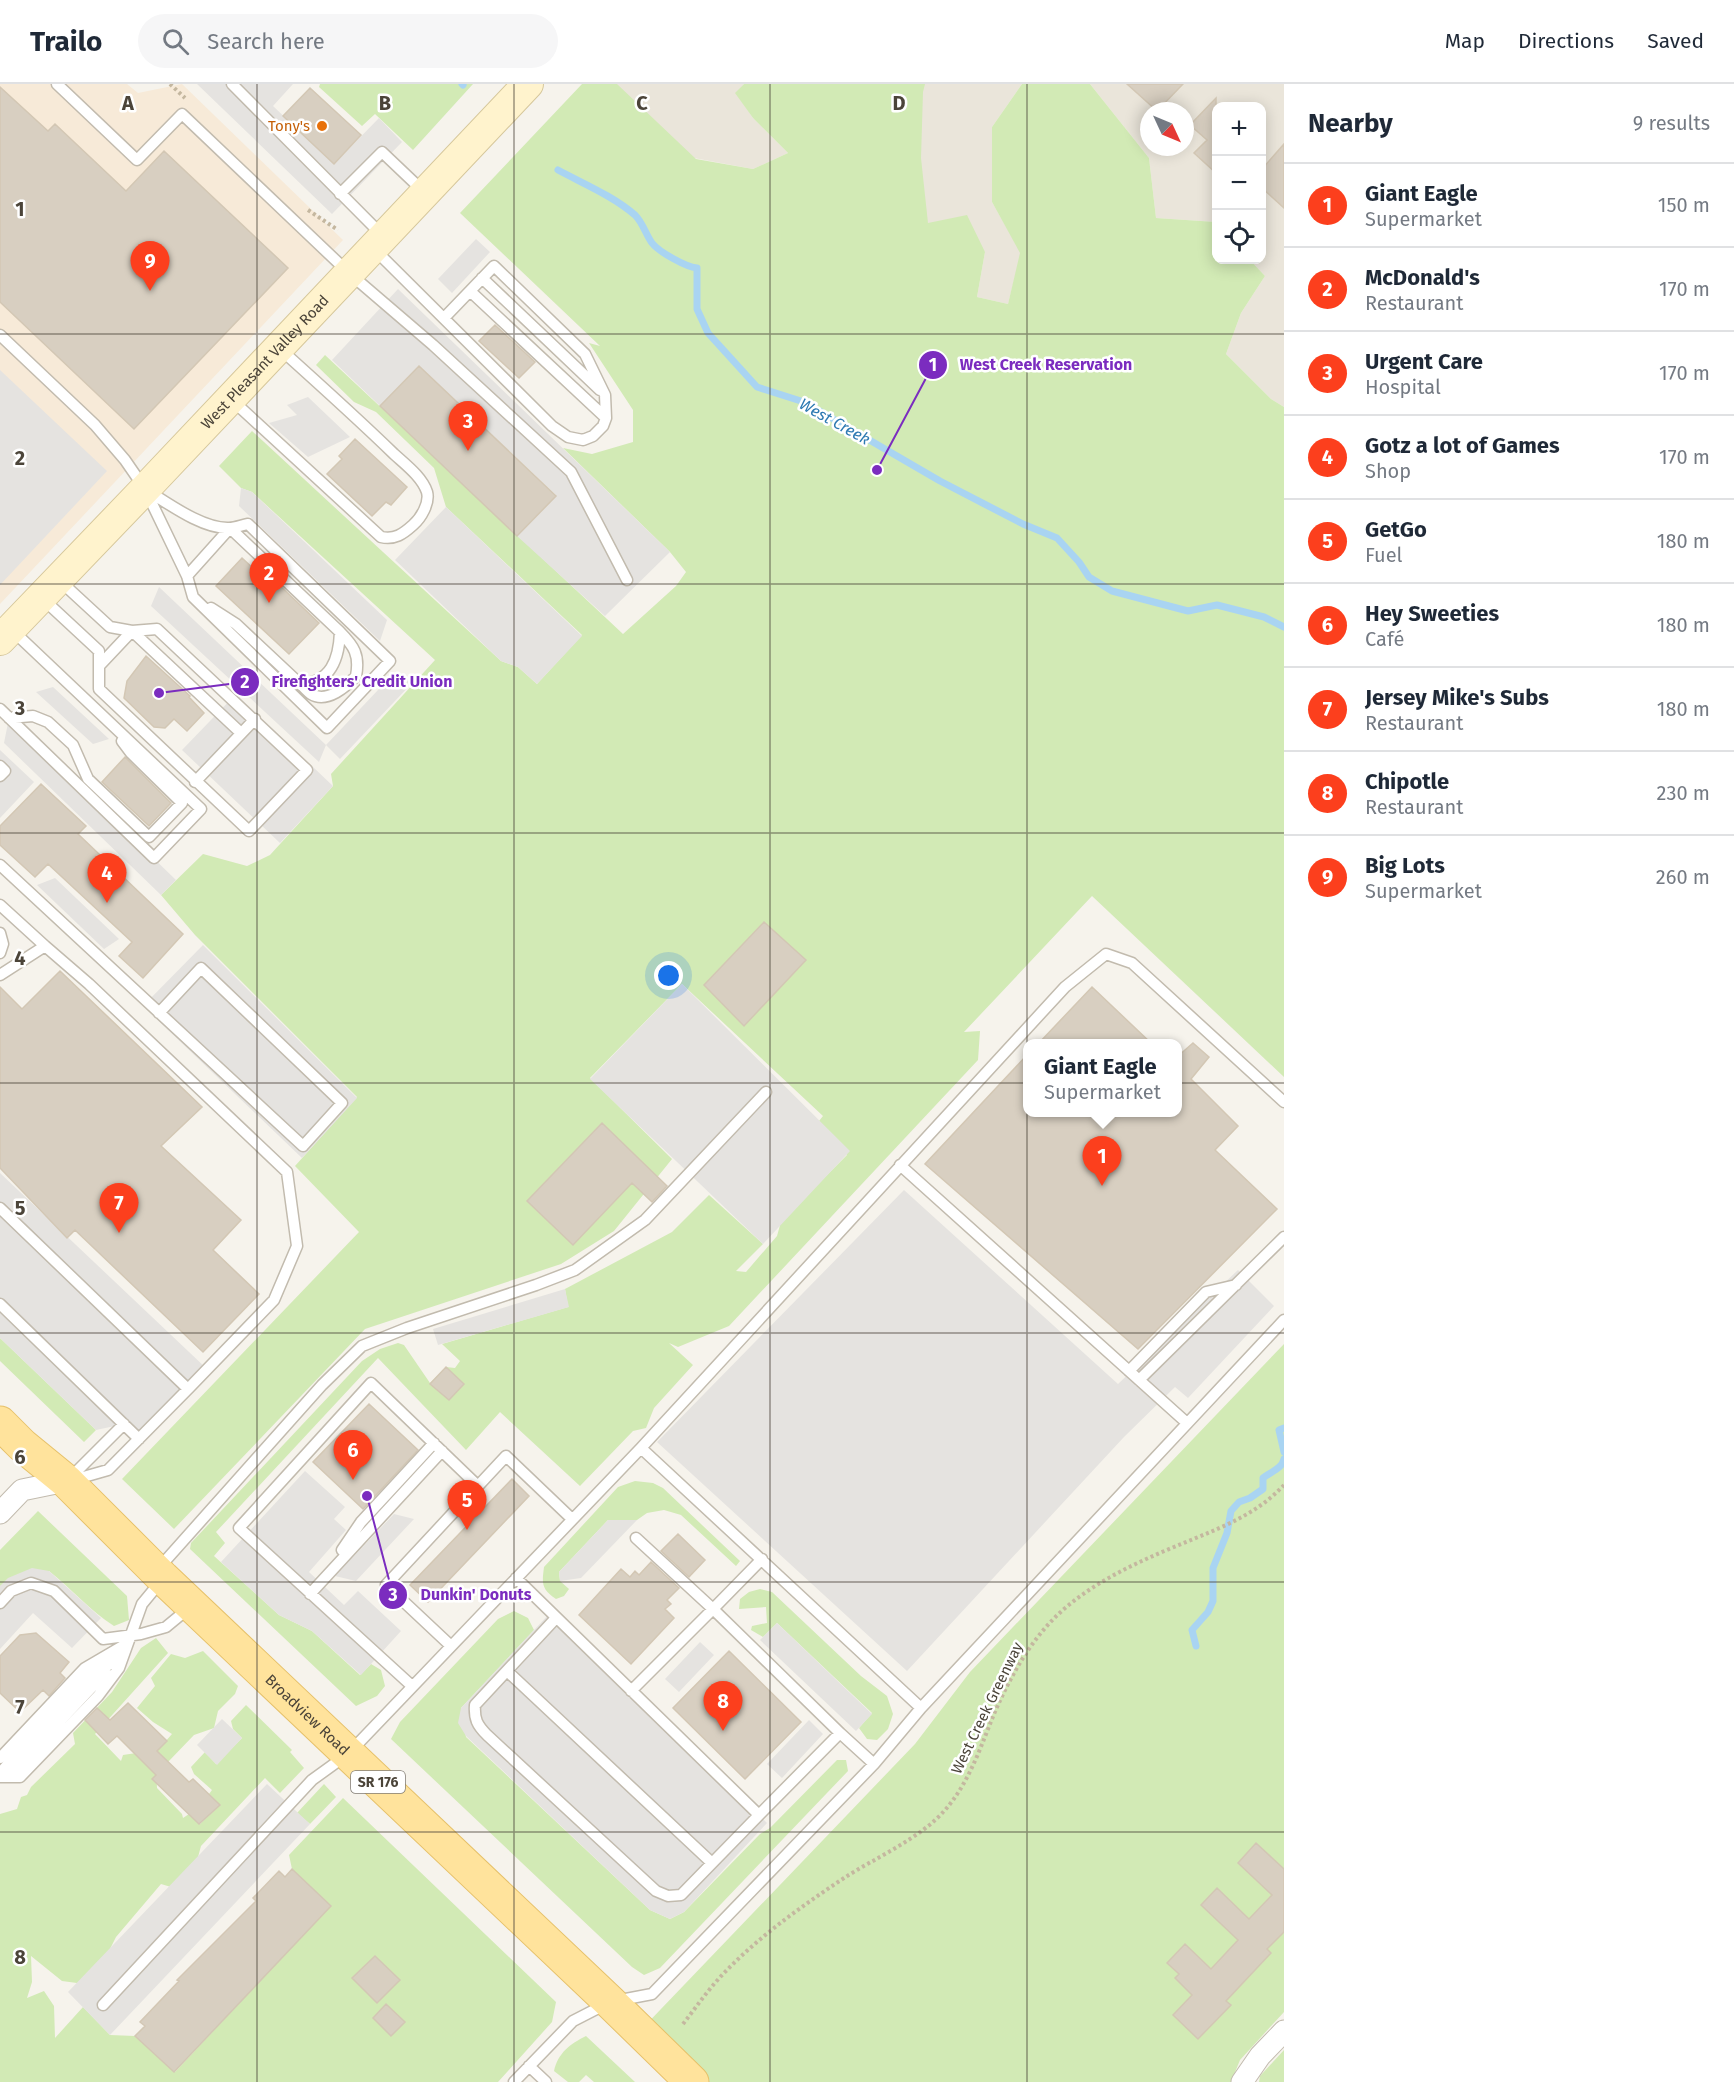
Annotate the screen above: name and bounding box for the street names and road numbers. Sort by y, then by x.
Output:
street label: West Pleasant Valley Road [197,291,333,433]
street label: West Creek Greenway [947,1639,1027,1777]
street label: Broadview Road [261,1671,353,1759]
road number: SR 176 [351,1771,405,1793]

